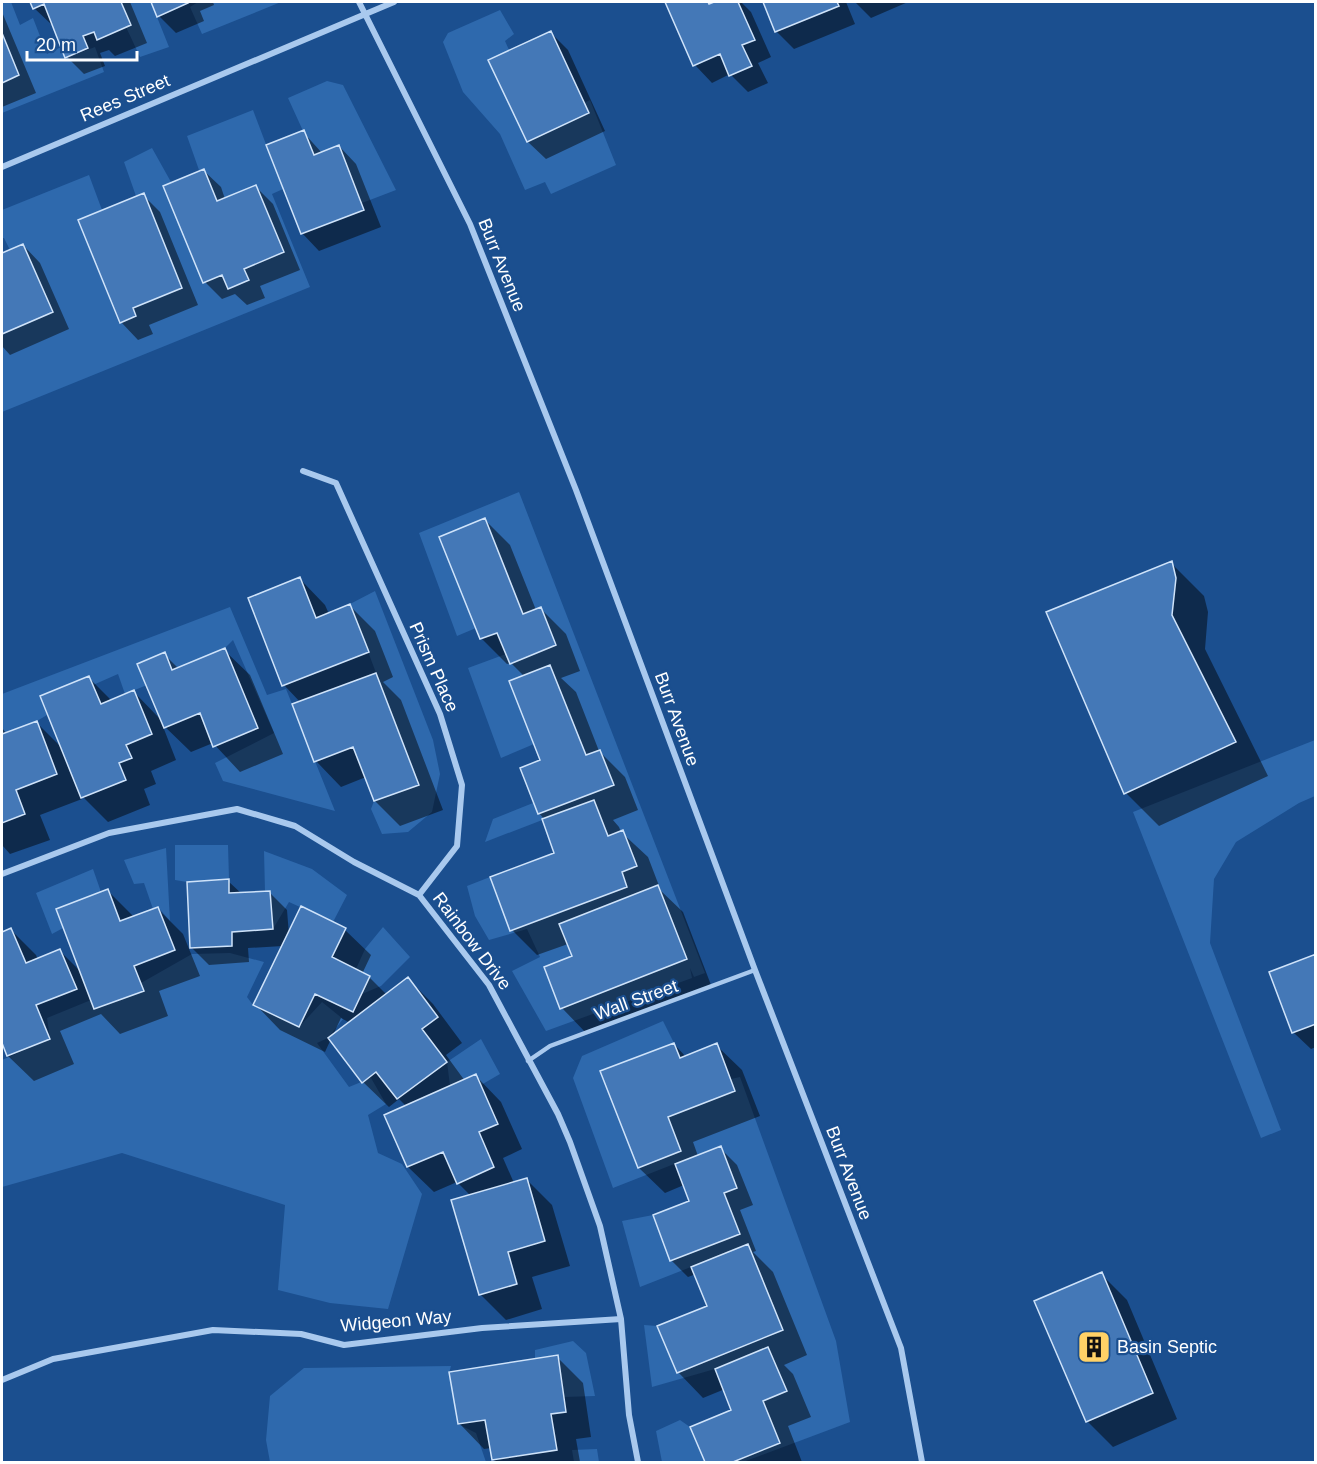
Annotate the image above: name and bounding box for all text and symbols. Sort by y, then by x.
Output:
scale bar [27,24,136,62]
text: 20 m [36,35,76,55]
street label: Rees Street [77,70,173,126]
street label: Burr Avenue [474,215,530,315]
street label: Prism Place [405,619,463,715]
street label: Burr Avenue [651,669,703,769]
street label: Rainbow Drive [429,888,515,994]
street label: Wall Street [592,976,680,1024]
street label: Burr Avenue [822,1123,876,1223]
street label: Widgeon Way [340,1306,452,1336]
building icon: Basin Septic [1076,1329,1112,1365]
place label: Basin Septic [1117,1337,1217,1357]

